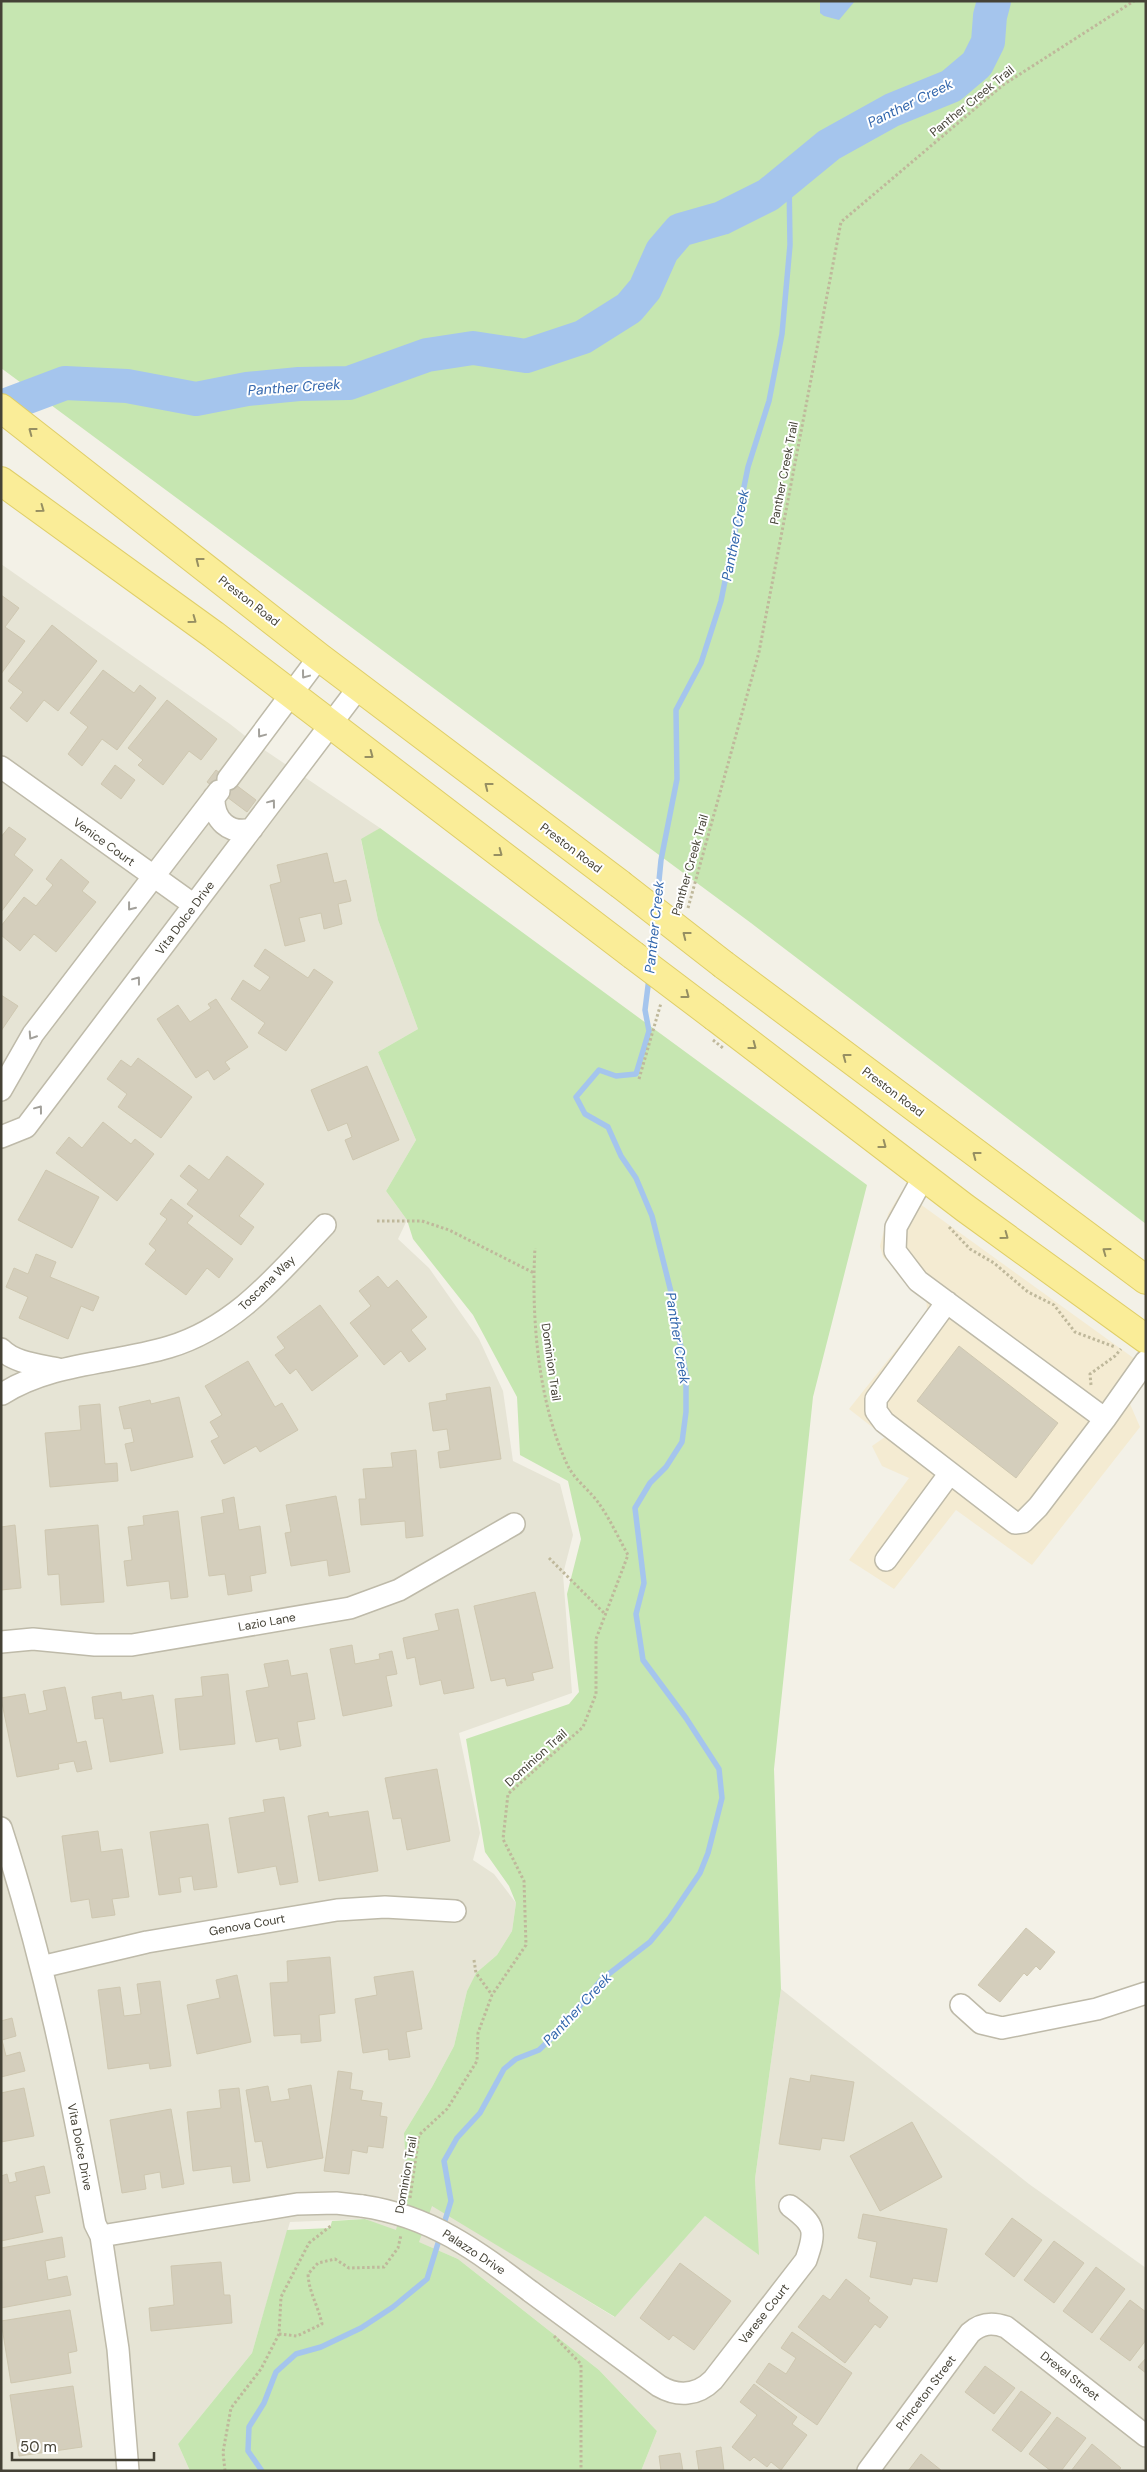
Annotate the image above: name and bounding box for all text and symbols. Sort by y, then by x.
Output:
street label: Panther Creek Trail [926,62,1018,140]
water label: Panther Creek [864,74,956,131]
water label: Panther Creek [247,375,342,399]
street label: Panther Creek Trail [766,420,802,526]
one-way arrow [29,429,38,437]
water label: Panther Creek [717,487,753,582]
one-way arrow [35,504,44,512]
one-way arrow [196,559,205,567]
street label: Preston Road [215,572,283,630]
one-way arrow [187,614,197,623]
one-way arrow [302,670,311,679]
one-way arrow [258,728,267,737]
one-way arrow [364,749,373,757]
one-way arrow [485,783,494,791]
one-way arrow [266,800,274,809]
street label: Panther Creek Trail [668,813,712,917]
street label: Venice Court [70,814,138,870]
street label: Preston Road [537,820,605,876]
one-way arrow [493,847,503,856]
street label: Vita Dolce Drive [152,878,218,958]
water label: Panther Creek [640,879,668,974]
one-way arrow [129,901,137,910]
one-way arrow [683,933,692,941]
one-way arrow [132,977,140,986]
one-way arrow [680,989,690,998]
one-way arrow [29,1030,39,1039]
one-way arrow [747,1041,756,1049]
one-way arrow [842,1054,852,1063]
street label: Preston Road [859,1064,927,1120]
one-way arrow [34,1106,43,1115]
one-way arrow [877,1139,886,1147]
one-way arrow [973,1152,982,1160]
one-way arrow [999,1230,1009,1239]
one-way arrow [1103,1249,1112,1257]
street label: Toscana Way [235,1252,299,1314]
water label: Panther Creek [662,1291,694,1386]
street label: Dominion Trail [538,1322,564,1402]
street label: Lazio Lane [237,1609,297,1635]
street label: Dominion Trail [501,1726,571,1790]
street label: Genova Court [208,1910,287,1940]
water label: Panther Creek [539,1968,616,2049]
street label: Vita Dolce Drive [64,2102,96,2192]
street label: Dominion Trail [391,2135,421,2215]
street label: Palazzo Drive [439,2226,509,2278]
street label: Varese Court [735,2280,793,2348]
street label: Drexel Street [1037,2348,1103,2404]
street label: Princeton Street [892,2352,960,2434]
scale bar [12,2430,155,2462]
text: 50 m [20,2437,57,2457]

